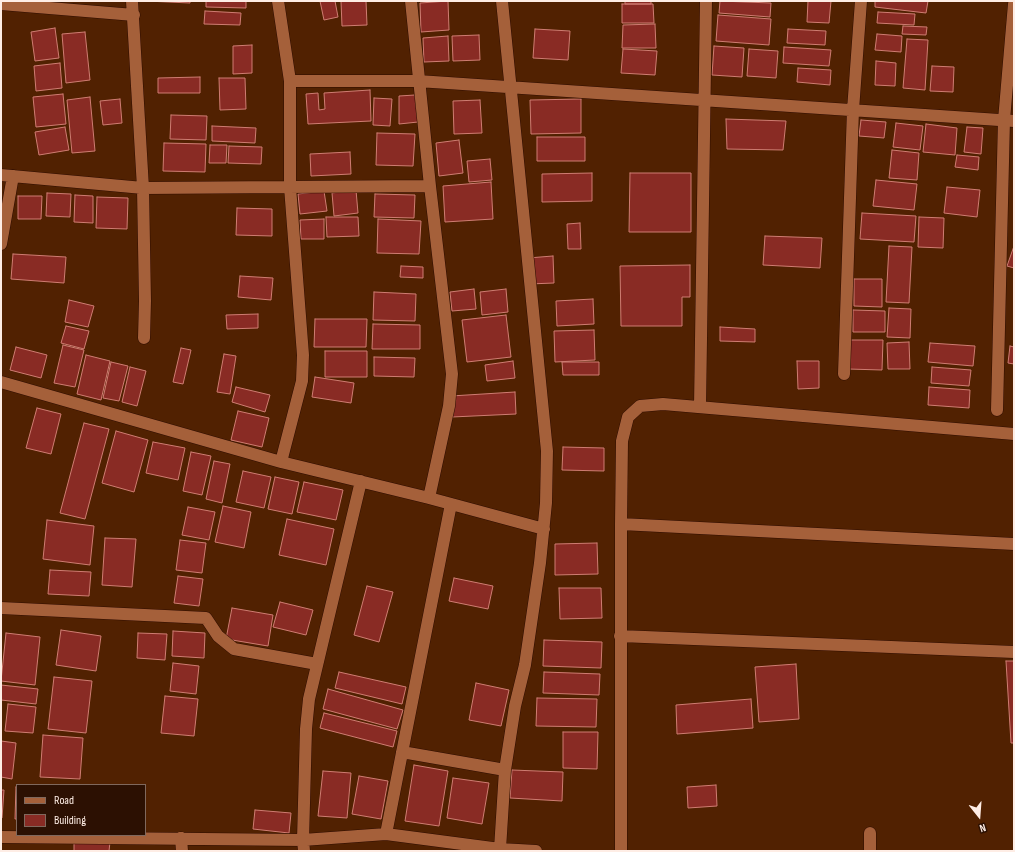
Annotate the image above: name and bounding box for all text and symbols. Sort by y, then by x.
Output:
legend [16,784,146,836]
text: Road [54,793,74,808]
north arrow [959,796,999,836]
text: Building [54,813,86,828]
text: N [978,821,987,835]

